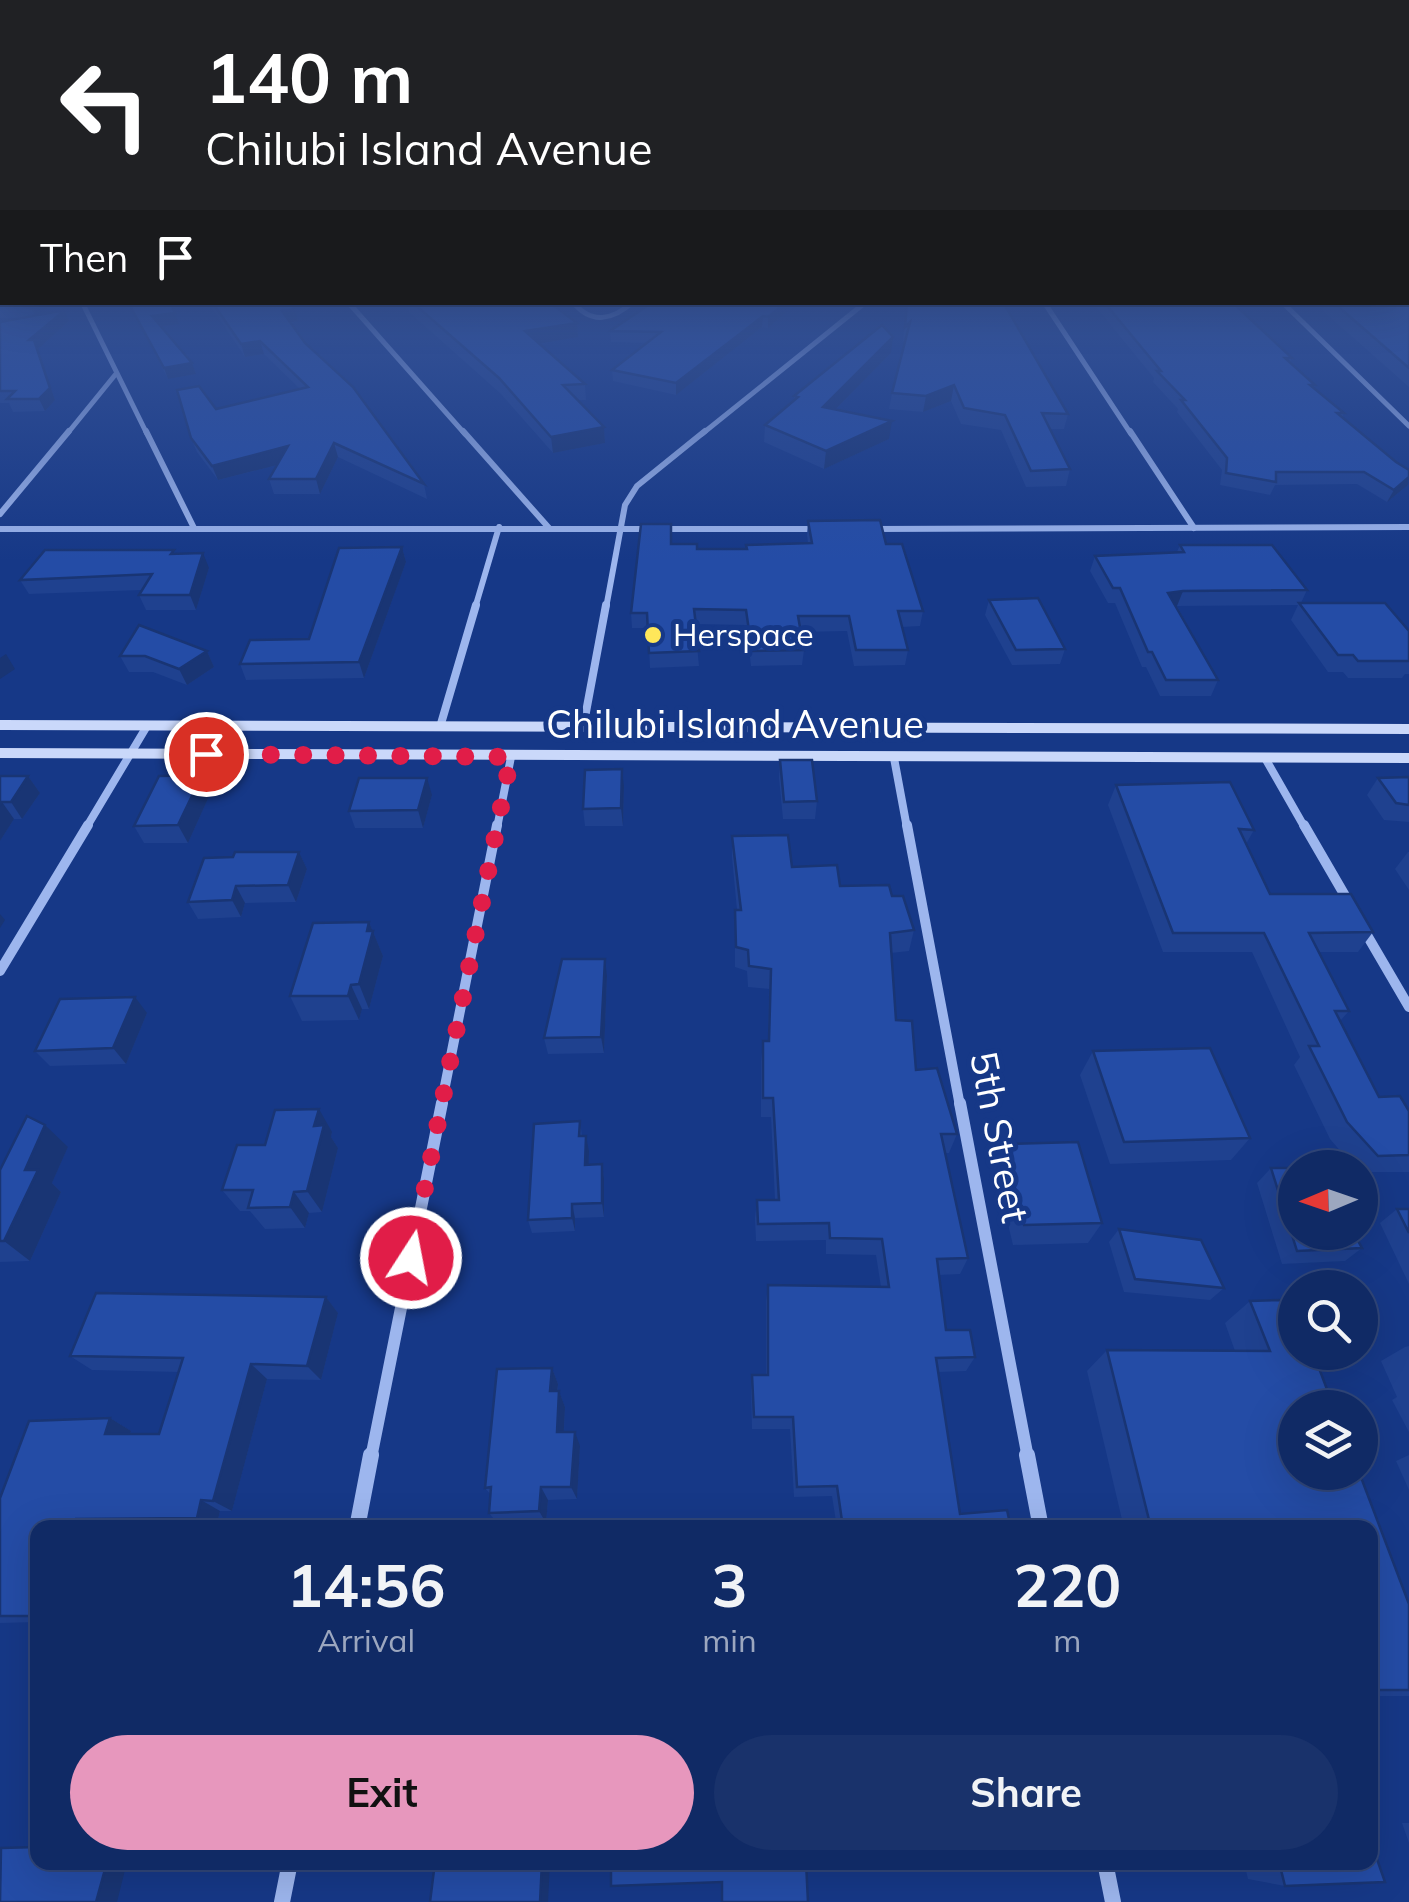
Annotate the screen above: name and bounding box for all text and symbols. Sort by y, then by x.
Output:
text: 140 m [205,33,413,121]
icon: left [40,40,170,170]
text: Chilubi Island Avenue [205,120,653,176]
icon: arrive [148,230,203,285]
text: Then [40,234,128,282]
place label: Herspace [673,614,814,654]
marker: Herspace [642,624,664,646]
street label: Chilubi Island Avenue [546,700,924,748]
pin [164,712,249,797]
icon: arrive [179,727,234,782]
street label: 5th Street [960,1047,1040,1226]
north arrow [1278,1150,1378,1250]
map controls [1278,1150,1378,1490]
position arrow [359,1206,463,1310]
button: search [1278,1270,1378,1370]
button: layers [1278,1390,1378,1490]
text: 14:56 [287,1547,446,1622]
text: 3 [711,1547,747,1622]
text: 220 [1013,1547,1121,1622]
text: Arrival [317,1620,415,1660]
text: min [702,1620,757,1660]
text: m [1053,1620,1081,1660]
button: Exit [70,1735,694,1850]
button: Share [714,1735,1338,1850]

